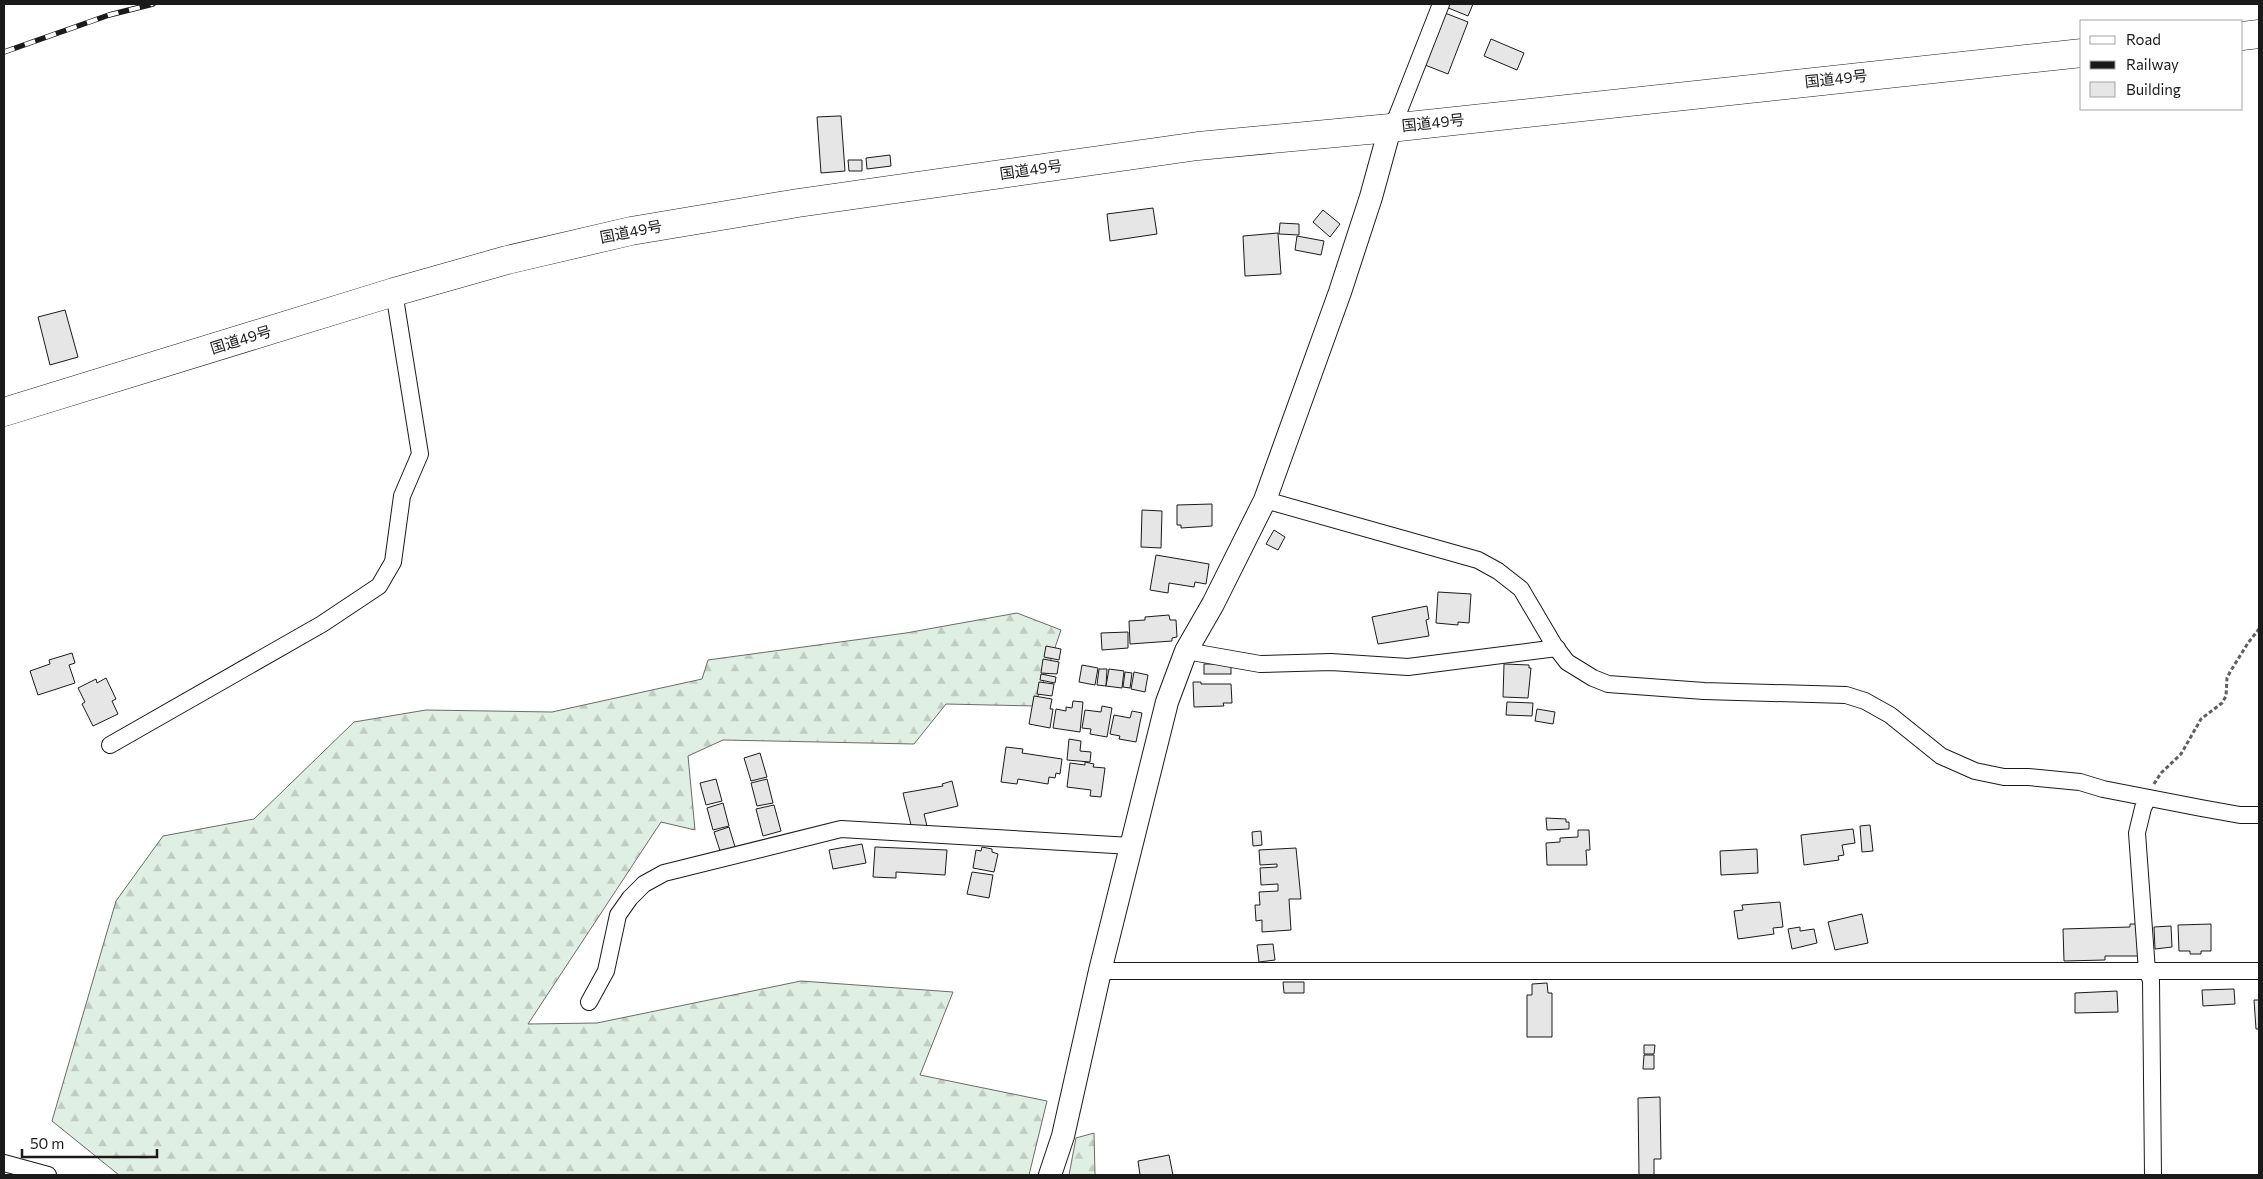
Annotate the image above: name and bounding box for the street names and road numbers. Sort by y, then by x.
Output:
street label: 国道49号 [1804,66,1868,90]
street label: 国道49号 [1401,110,1465,134]
street label: 国道49号 [998,156,1063,182]
street label: 国道49号 [598,216,664,246]
street label: 国道49号 [208,321,274,357]

